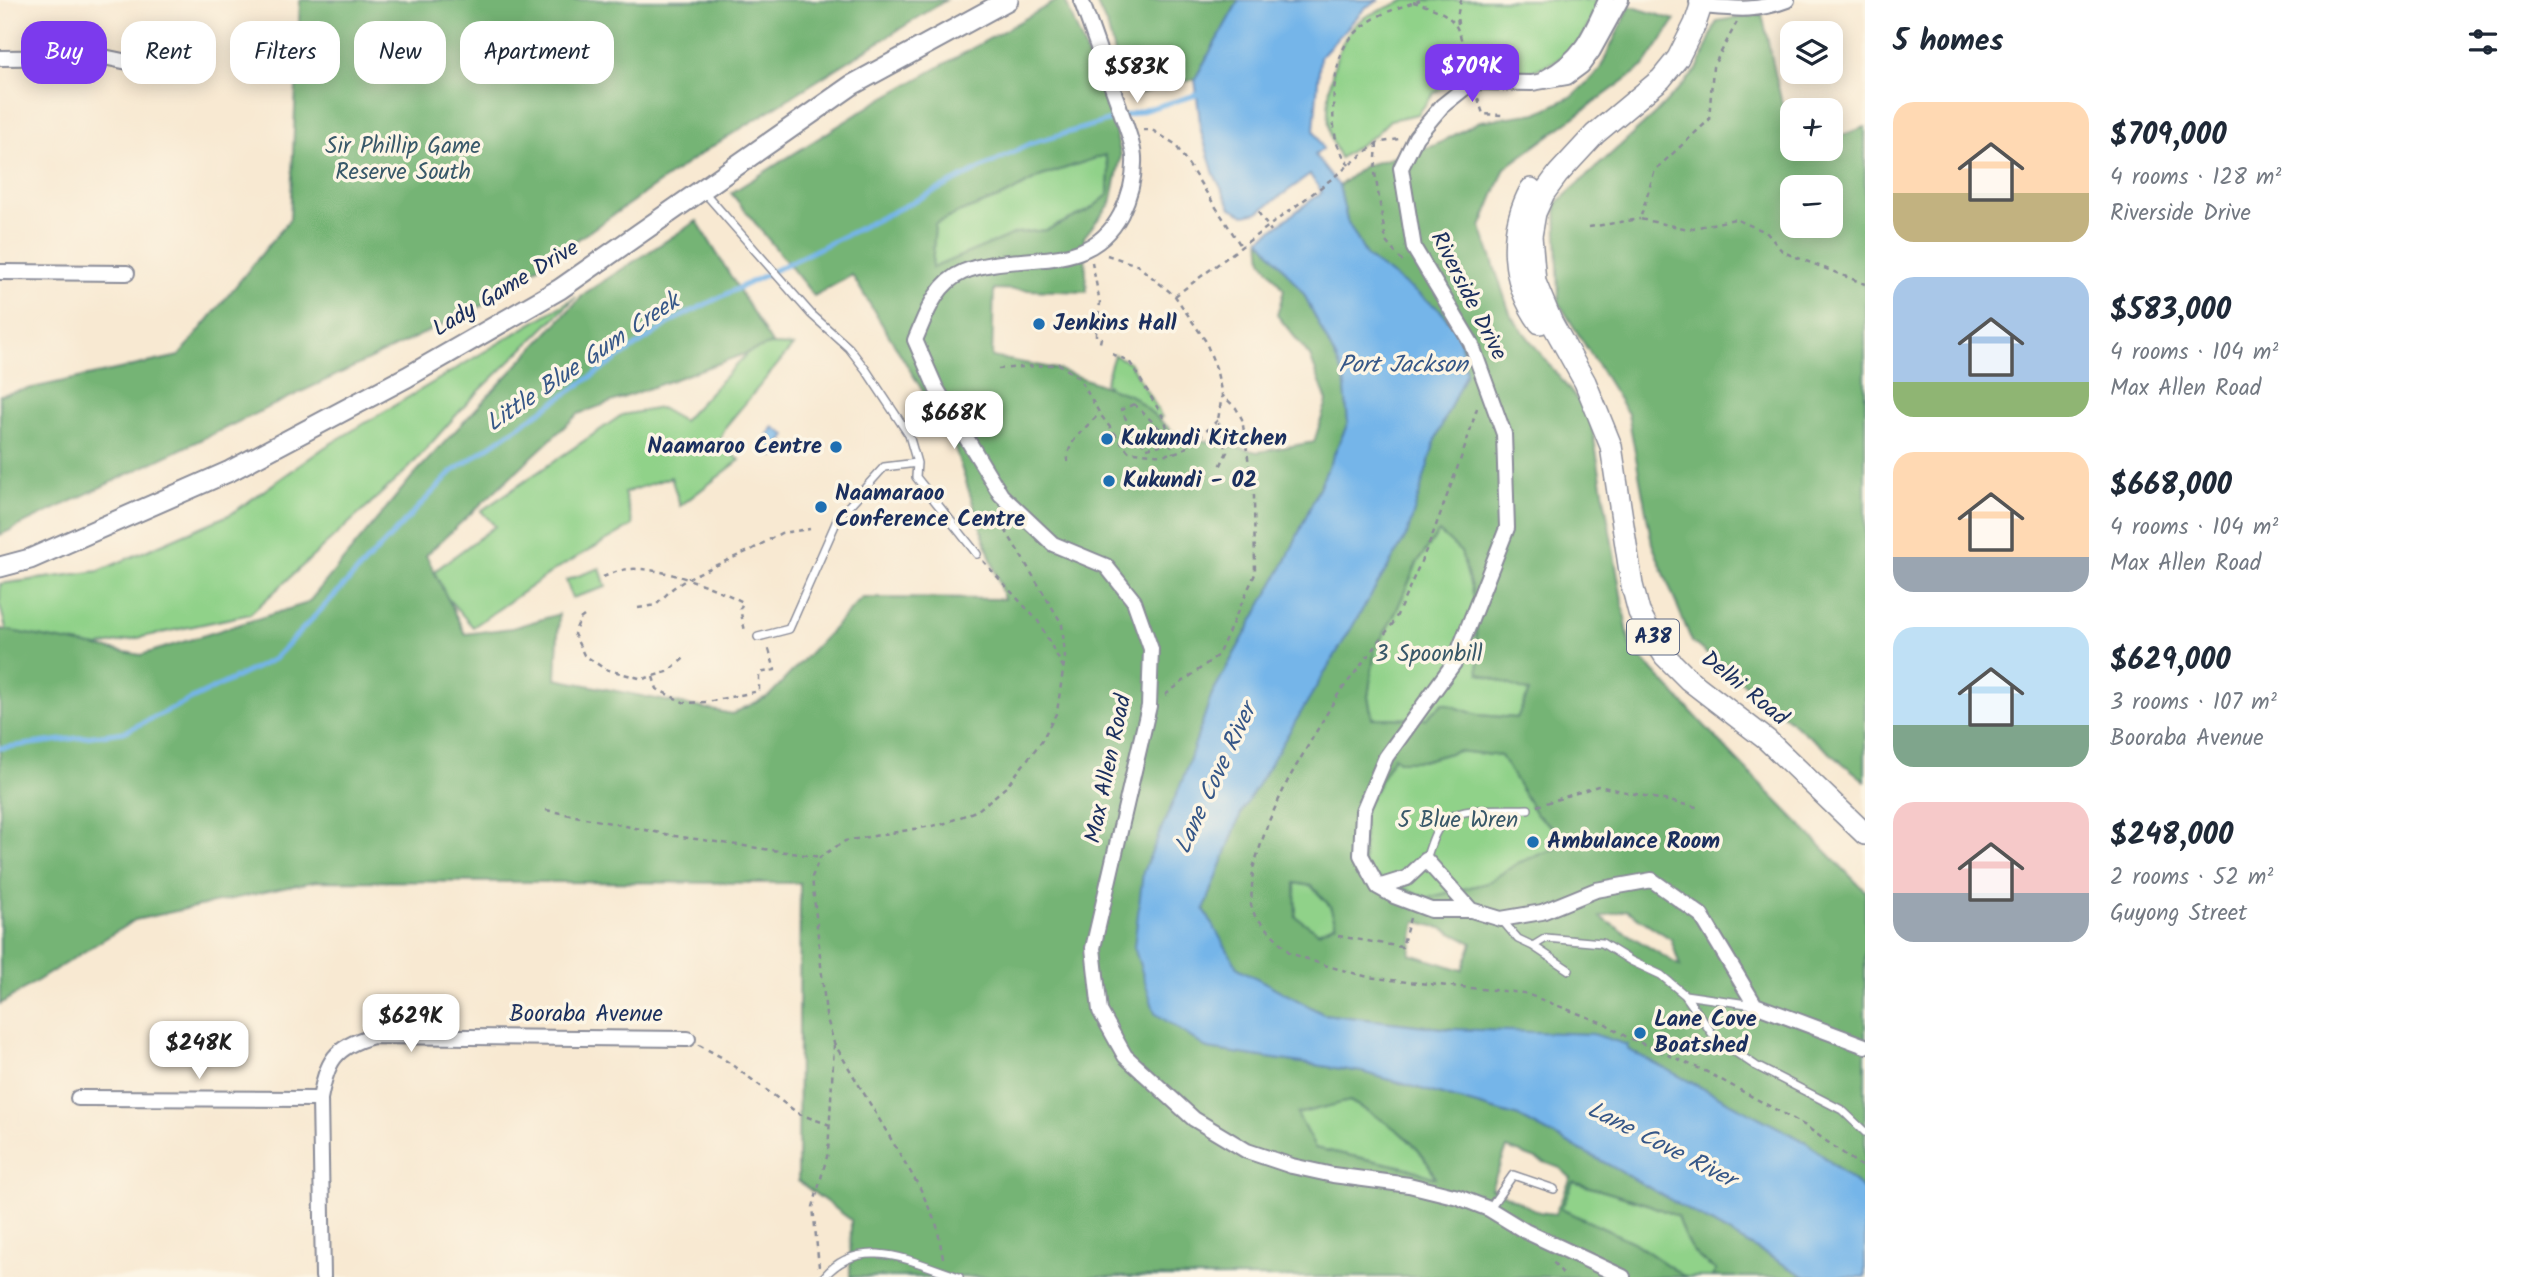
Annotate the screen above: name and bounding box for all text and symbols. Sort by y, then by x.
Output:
text: 5 homes [1893,18,2004,66]
chip: Buy [21,21,107,84]
chip: Rent [121,21,216,84]
chip: Filters [230,21,340,84]
chip: New [354,21,446,84]
chip: Apartment [460,21,614,84]
map controls [1780,21,1843,238]
button: layers [1780,21,1843,84]
icon: filters [2464,23,2502,61]
pin: $709K [1423,44,1521,104]
pin: $583K [1088,46,1186,105]
text: $709K [1441,49,1503,85]
text: $583K [1104,50,1170,86]
button: + [1780,98,1843,161]
text: $709,000 [2110,112,2227,160]
park label: Sir Phillip Game Reserve South [325,129,481,191]
icon: home [1949,130,2033,214]
text: 4 rooms · 128 m² [2110,160,2281,196]
button: − [1780,175,1843,238]
text: Riverside Drive [2110,196,2251,232]
street label: Riverside Drive [1420,225,1516,367]
street label: Lady Game Drive [426,231,586,347]
water label: Little Blue Gum Creek [478,281,691,443]
text: $583,000 [2110,287,2231,335]
icon: home [1949,305,2033,389]
place label: Jenkins Hall [1053,306,1178,342]
marker: Jenkins Hall [1031,316,1047,332]
text: 4 rooms · 104 m² [2110,335,2278,371]
water label: Port Jackson [1338,346,1470,385]
text: Max Allen Road [2110,371,2261,407]
pin: $668K [905,392,1003,451]
text: $668K [921,396,987,432]
place label: Kukundi Kitchen [1121,421,1287,457]
place label: Naamaroo Centre [647,429,822,465]
marker: Kukundi Kitchen [1099,431,1115,447]
marker: Naamaroo Centre [828,439,844,455]
text: $668,000 [2110,462,2232,510]
place label: Kukundi - 02 [1123,463,1257,499]
marker: Kukundi - 02 [1101,473,1117,489]
place label: Naamaraoo Conference Centre [835,476,1025,538]
icon: home [1949,480,2033,564]
marker: Naamaraoo Conference Centre [813,499,829,515]
text: 4 rooms · 104 m² [2110,510,2278,546]
text: Max Allen Road [2110,546,2261,582]
road number: A38 [1627,620,1679,654]
park label: 3 Spoonbill [1375,637,1483,673]
text: $629,000 [2110,637,2231,685]
street label: Delhi Road [1692,642,1796,736]
icon: home [1949,655,2033,739]
text: 3 rooms · 107 m² [2110,685,2277,721]
street label: Max Allen Road [1076,691,1142,847]
water label: Lane Cove River [1164,693,1270,861]
text: Booraba Avenue [2110,721,2264,757]
park label: 5 Blue Wren [1398,803,1518,839]
text: $248,000 [2110,812,2233,860]
place label: Ambulance Room [1547,824,1720,860]
icon: home [1949,830,2033,914]
marker: Ambulance Room [1525,834,1541,850]
text: 2 rooms · 52 m² [2110,860,2273,896]
text: Guyong Street [2110,896,2247,932]
pin: $629K [362,995,460,1054]
street label: Booraba Avenue [509,997,663,1033]
text: $629K [379,999,443,1035]
place label: Lane Cove Boatshed [1654,1002,1757,1064]
pin: $248K [150,1021,248,1081]
marker: Lane Cove Boatshed [1632,1025,1648,1041]
text: $248K [166,1026,232,1062]
water label: Lane Cove River [1580,1091,1747,1201]

